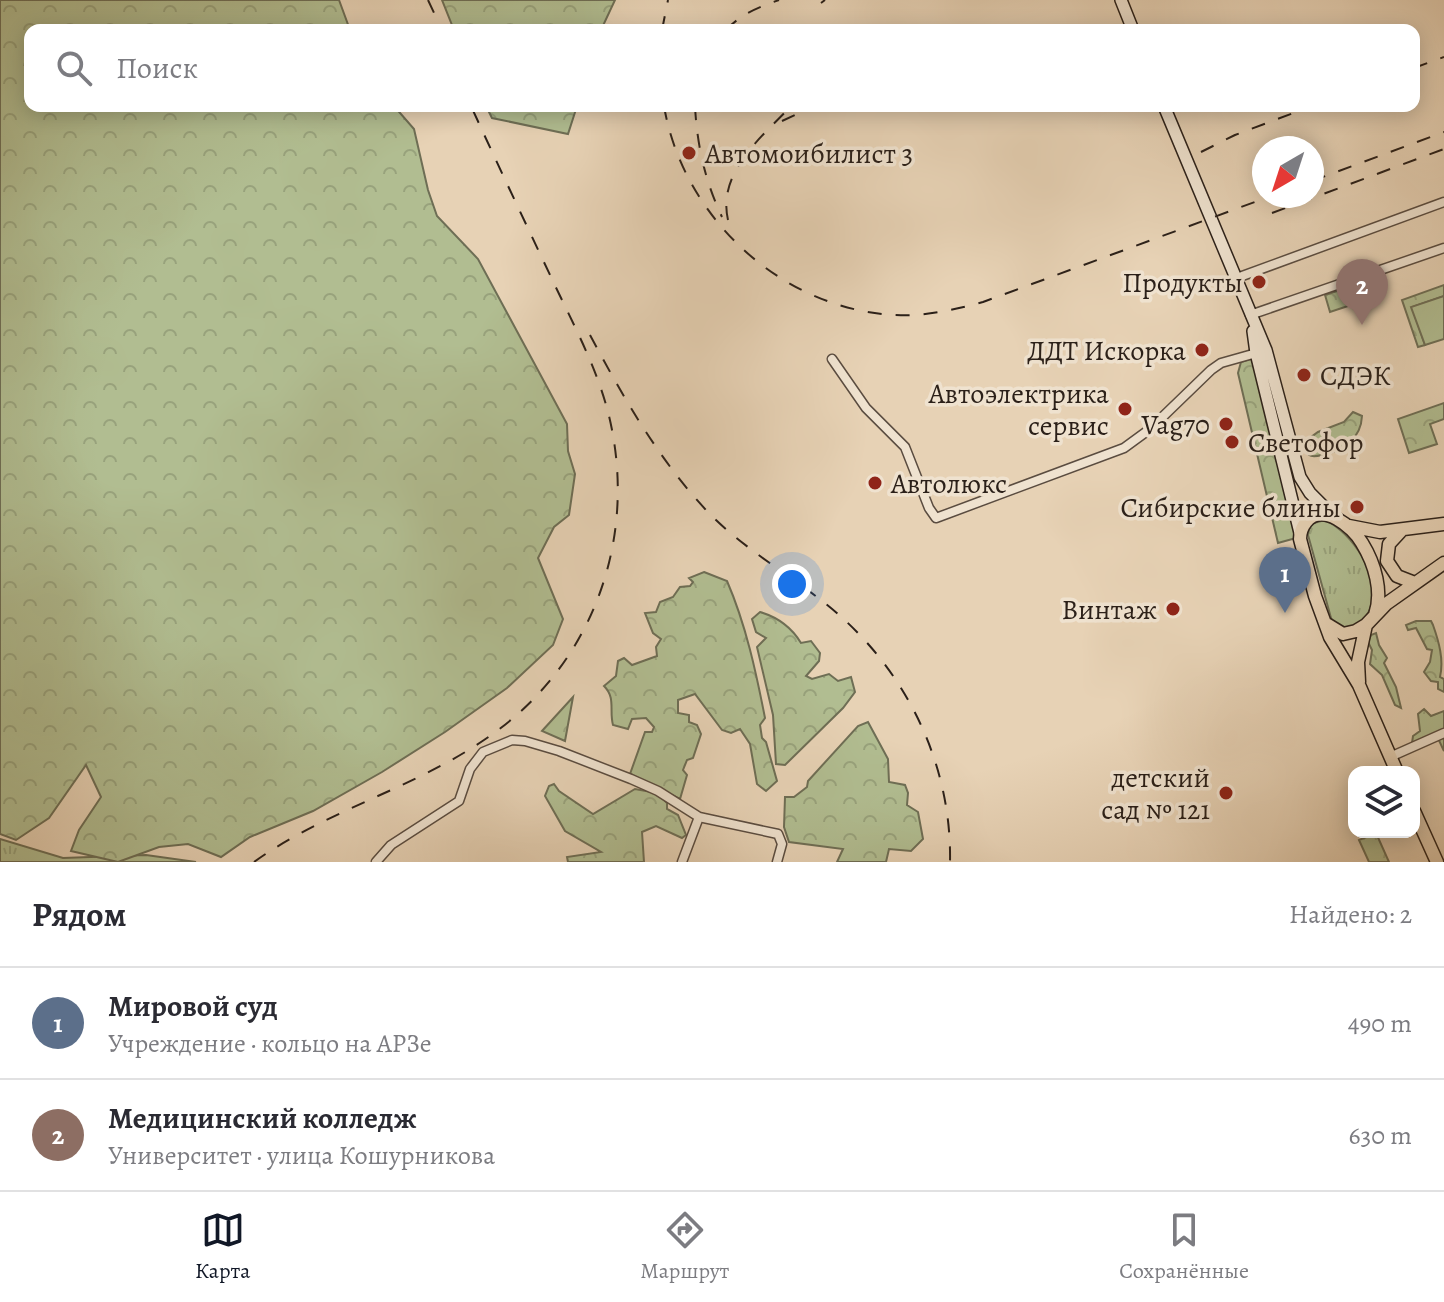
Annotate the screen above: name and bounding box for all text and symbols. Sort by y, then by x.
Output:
search box [24,24,1420,112]
icon: search [52,46,96,90]
text: Поиск [116,48,198,88]
place label: Автомоибилист 3 [704,135,913,173]
north arrow [1252,136,1324,208]
marker: Автомоибилист 3 [680,144,698,162]
pin: 2 [1336,259,1388,325]
place label: Продукты [1122,264,1243,302]
marker: Продукты [1250,273,1268,291]
place label: ДДТ Искорка [1027,332,1186,370]
marker: ДДТ Искорка [1193,341,1211,359]
place label: СДЭК [1320,357,1391,395]
marker: СДЭК [1295,366,1313,384]
place label: Автоэлектрика сервис [928,375,1109,445]
marker: Автоэлектрика сервис [1116,400,1134,418]
place label: Vag70 [1140,406,1210,444]
marker: Vag70 [1217,415,1235,433]
place label: Светофор [1248,424,1364,462]
marker: Светофор [1223,433,1241,451]
place label: Автолюкс [890,465,1007,503]
marker: Автолюкс [866,474,884,492]
place label: Сибирские блины [1120,489,1341,527]
marker: Сибирские блины [1348,498,1366,516]
pin: 1 [1259,547,1311,613]
your location [772,564,812,604]
place label: Винтаж [1061,591,1157,629]
marker: Винтаж [1164,600,1182,618]
place label: детский сад № 121 [1101,759,1210,829]
map controls [1348,766,1420,838]
button: layers [1348,766,1420,838]
marker: детский сад № 121 [1217,784,1235,802]
text: Рядом [32,891,126,938]
text: Найдено: 2 [1289,897,1412,932]
text: Мировой суд [108,986,278,1026]
text: 1 [53,1006,63,1041]
text: 490 m [1348,1006,1412,1041]
text: Учреждение · кольцо на АРЗе [108,1026,432,1061]
text: Медицинский колледж [108,1098,417,1138]
text: 2 [52,1118,64,1153]
text: 630 m [1349,1118,1412,1153]
text: Университет · улица Кошурникова [108,1138,495,1173]
tab: Карта [195,1208,250,1286]
tab: Маршрут [640,1208,729,1286]
tab: Сохранённые [1119,1208,1249,1286]

